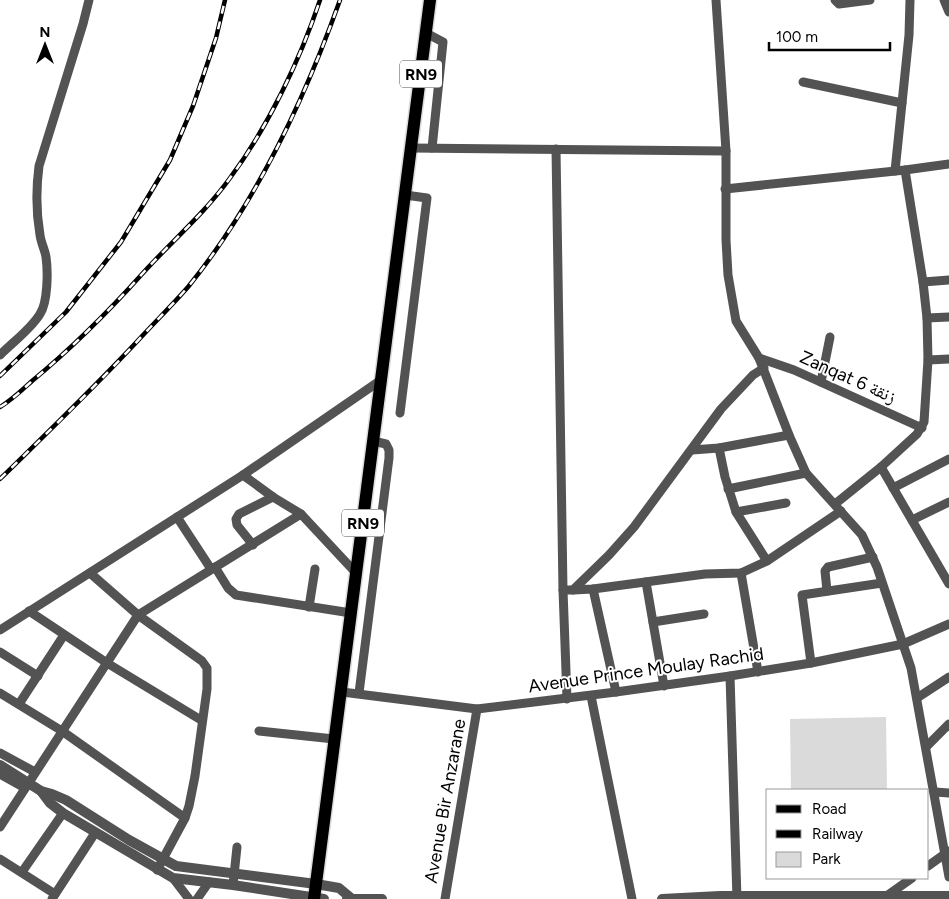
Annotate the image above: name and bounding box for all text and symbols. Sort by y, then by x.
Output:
north arrow [20,20,70,70]
scale bar [769,20,890,52]
text: N [40,24,50,41]
text: 100 m [776,28,818,46]
road number: RN9 [400,61,442,88]
street label: Zanqat 6 زنقة [796,346,900,408]
road number: RN9 [342,509,384,536]
street label: Avenue Prince Moulay Rachid [527,643,765,697]
street label: Avenue Bir Anzarane [420,717,470,885]
legend [766,789,929,879]
text: Road [812,800,847,818]
text: Railway [812,825,863,843]
text: Park [812,850,841,868]

